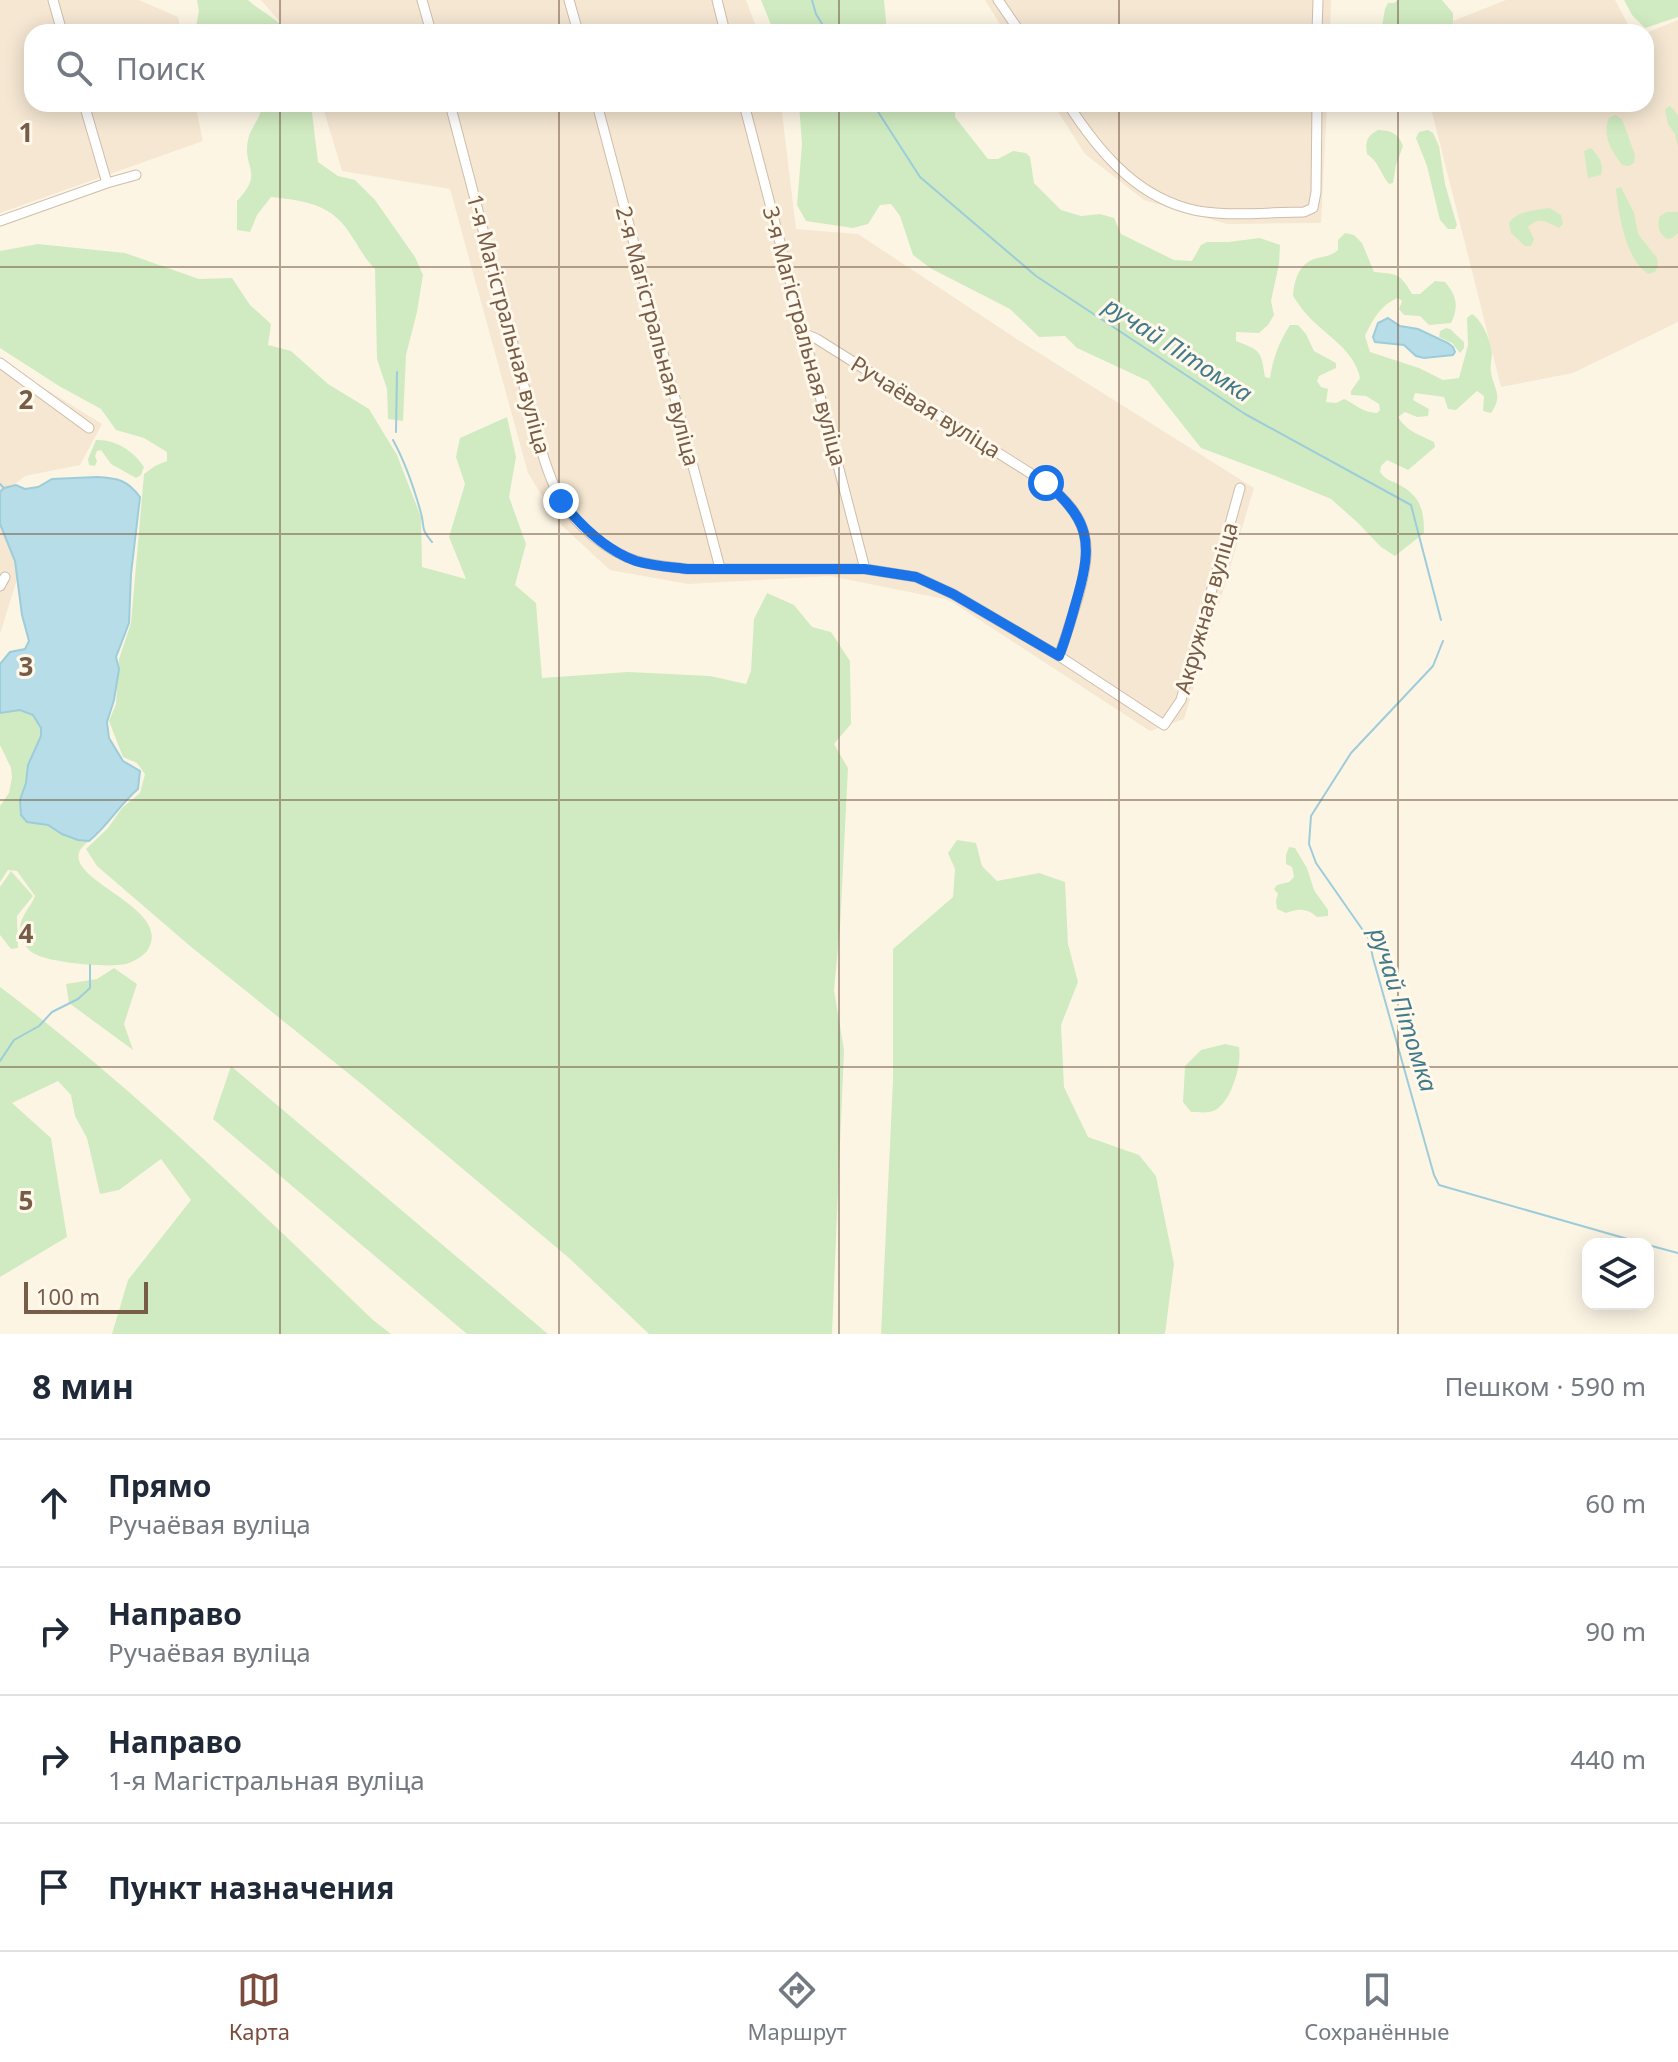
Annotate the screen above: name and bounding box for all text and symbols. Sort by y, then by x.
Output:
search box [24,24,1654,112]
icon: search [52,46,96,90]
text: Поиск [116,48,205,89]
text: 1 [19,114,33,150]
street label: 1-я Магістральная вуліца [461,190,559,457]
street label: 2-я Магістральная вуліца [610,202,708,469]
street label: 3-я Магістральная вуліца [757,202,855,469]
water label: ручай Пітомка [1097,288,1260,409]
street label: Ручаёвая вуліца [846,348,1007,464]
text: 2 [19,381,34,417]
route start [1028,465,1064,501]
route end [543,483,579,519]
street label: Акружная вуліца [1166,518,1244,697]
text: 3 [19,648,33,684]
text: 4 [19,915,34,951]
water label: ручай Пітомка [1362,922,1447,1096]
text: 5 [19,1182,33,1218]
map controls [1582,1238,1654,1310]
button: layers [1582,1238,1654,1310]
scale bar [24,1278,148,1314]
text: 100 m [36,1281,100,1311]
text: 8 мин [32,1363,134,1409]
text: Пешком · 590 m [1444,1368,1646,1404]
text: Прямо [108,1465,212,1506]
icon: ahead [32,1481,76,1525]
text: 60 m [1585,1485,1646,1521]
text: Ручаёвая вуліца [108,1506,311,1542]
text: Направо [108,1593,242,1634]
icon: right [32,1609,76,1653]
text: 90 m [1585,1613,1646,1649]
text: Ручаёвая вуліца [108,1634,311,1670]
text: Направо [108,1721,242,1762]
icon: right [32,1737,76,1781]
text: 440 m [1570,1741,1646,1777]
text: 1-я Магістральная вуліца [108,1762,425,1798]
icon: arrive [32,1865,76,1909]
text: Пункт назначения [108,1867,394,1908]
tab: Карта [229,1968,290,2046]
tab: Маршрут [747,1968,847,2046]
tab: Сохранённые [1304,1968,1449,2046]

